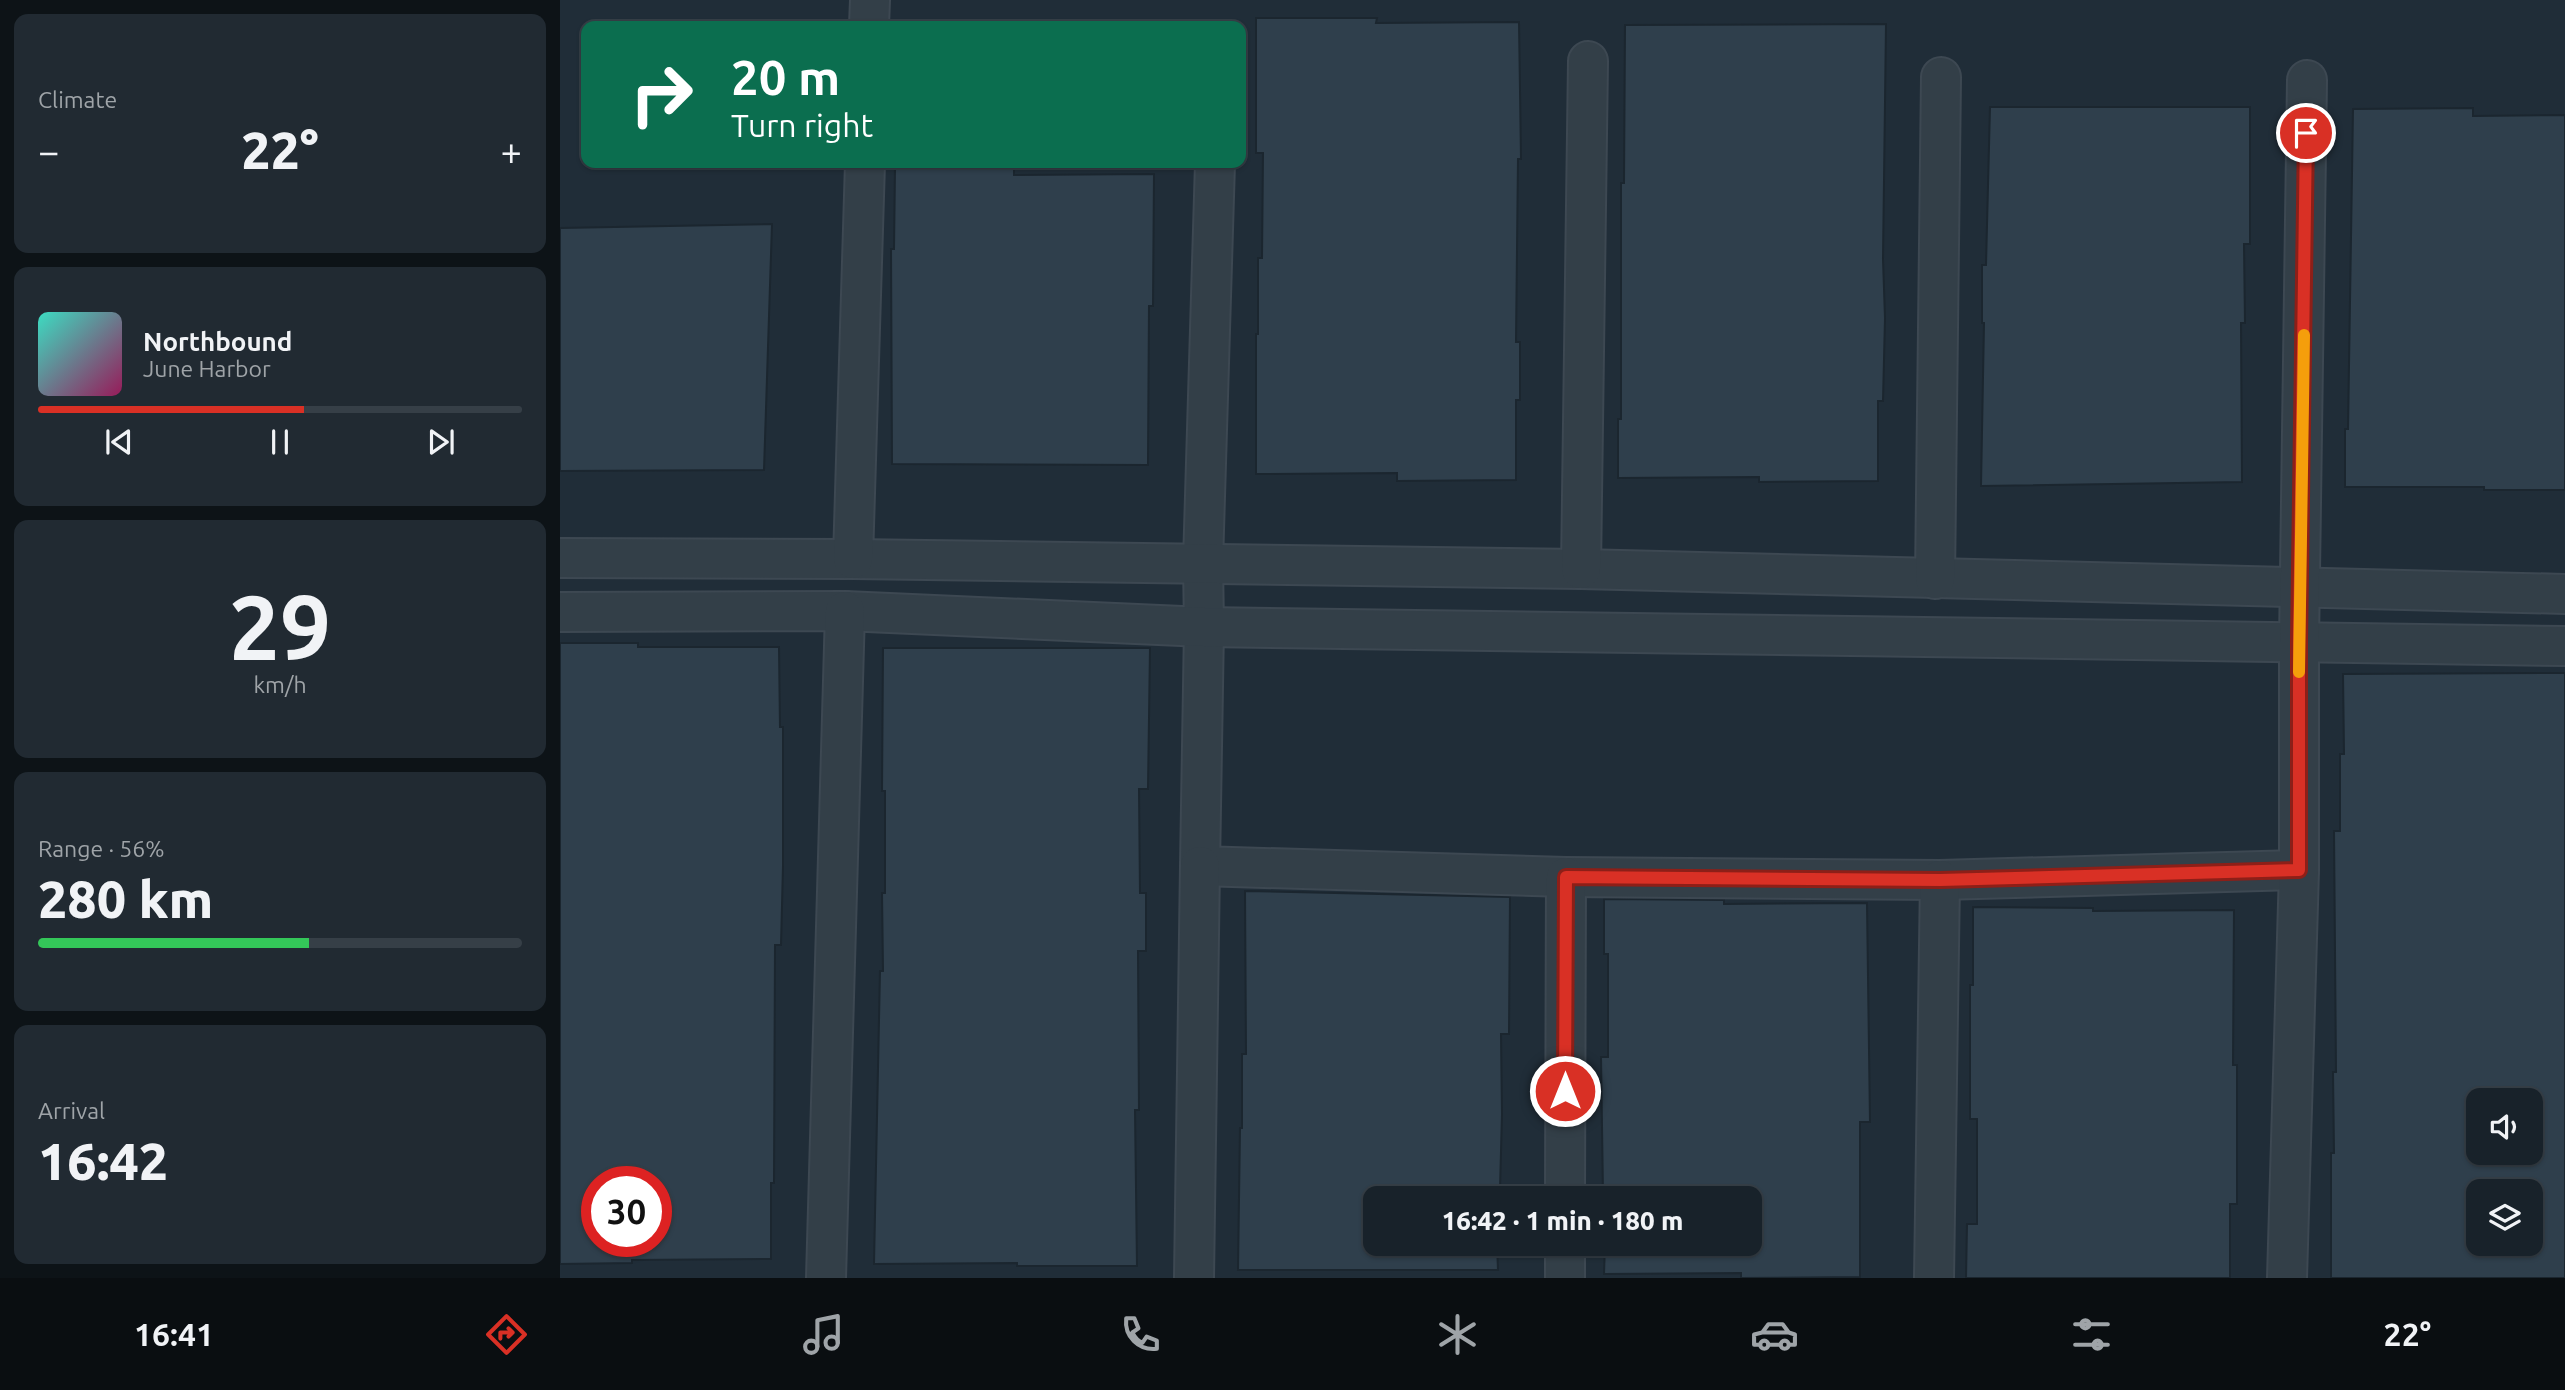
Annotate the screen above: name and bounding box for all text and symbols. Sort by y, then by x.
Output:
icon: right [616,49,707,140]
text: 20 m [731,49,840,104]
text: Climate [38,87,117,112]
pin [2276,103,2336,163]
text: Turn right [731,107,873,143]
icon: arrive [2287,114,2325,152]
text: 22° [241,121,319,179]
text: − [38,130,59,172]
text: + [501,130,522,172]
text: Northbound [143,327,292,356]
text: June Harbor [143,356,271,381]
icon: previous [100,423,138,461]
icon: pause [261,423,299,461]
icon: next [422,423,460,461]
text: 29 [229,575,331,677]
text: km/h [253,672,307,697]
text: Range · 56% [38,836,165,861]
text: 280 km [38,870,213,928]
position arrow [1528,1054,1602,1128]
map controls [2466,1088,2543,1256]
button: sound [2466,1088,2543,1165]
text: Arrival [38,1098,105,1123]
text: 16:42 [38,1132,168,1190]
speed limit sign: 30 [581,1166,672,1257]
button: layers [2466,1179,2543,1256]
text: 16:42 · 1 min · 180 m [1442,1206,1683,1235]
icon: directions [482,1310,531,1359]
icon: music [799,1310,848,1359]
icon: phone [1116,1310,1165,1359]
icon: climate [1433,1310,1482,1359]
icon: car [1750,1310,1799,1359]
icon: filters [2067,1310,2116,1359]
text: 16:41 [134,1316,214,1352]
text: 22° [2384,1316,2431,1352]

